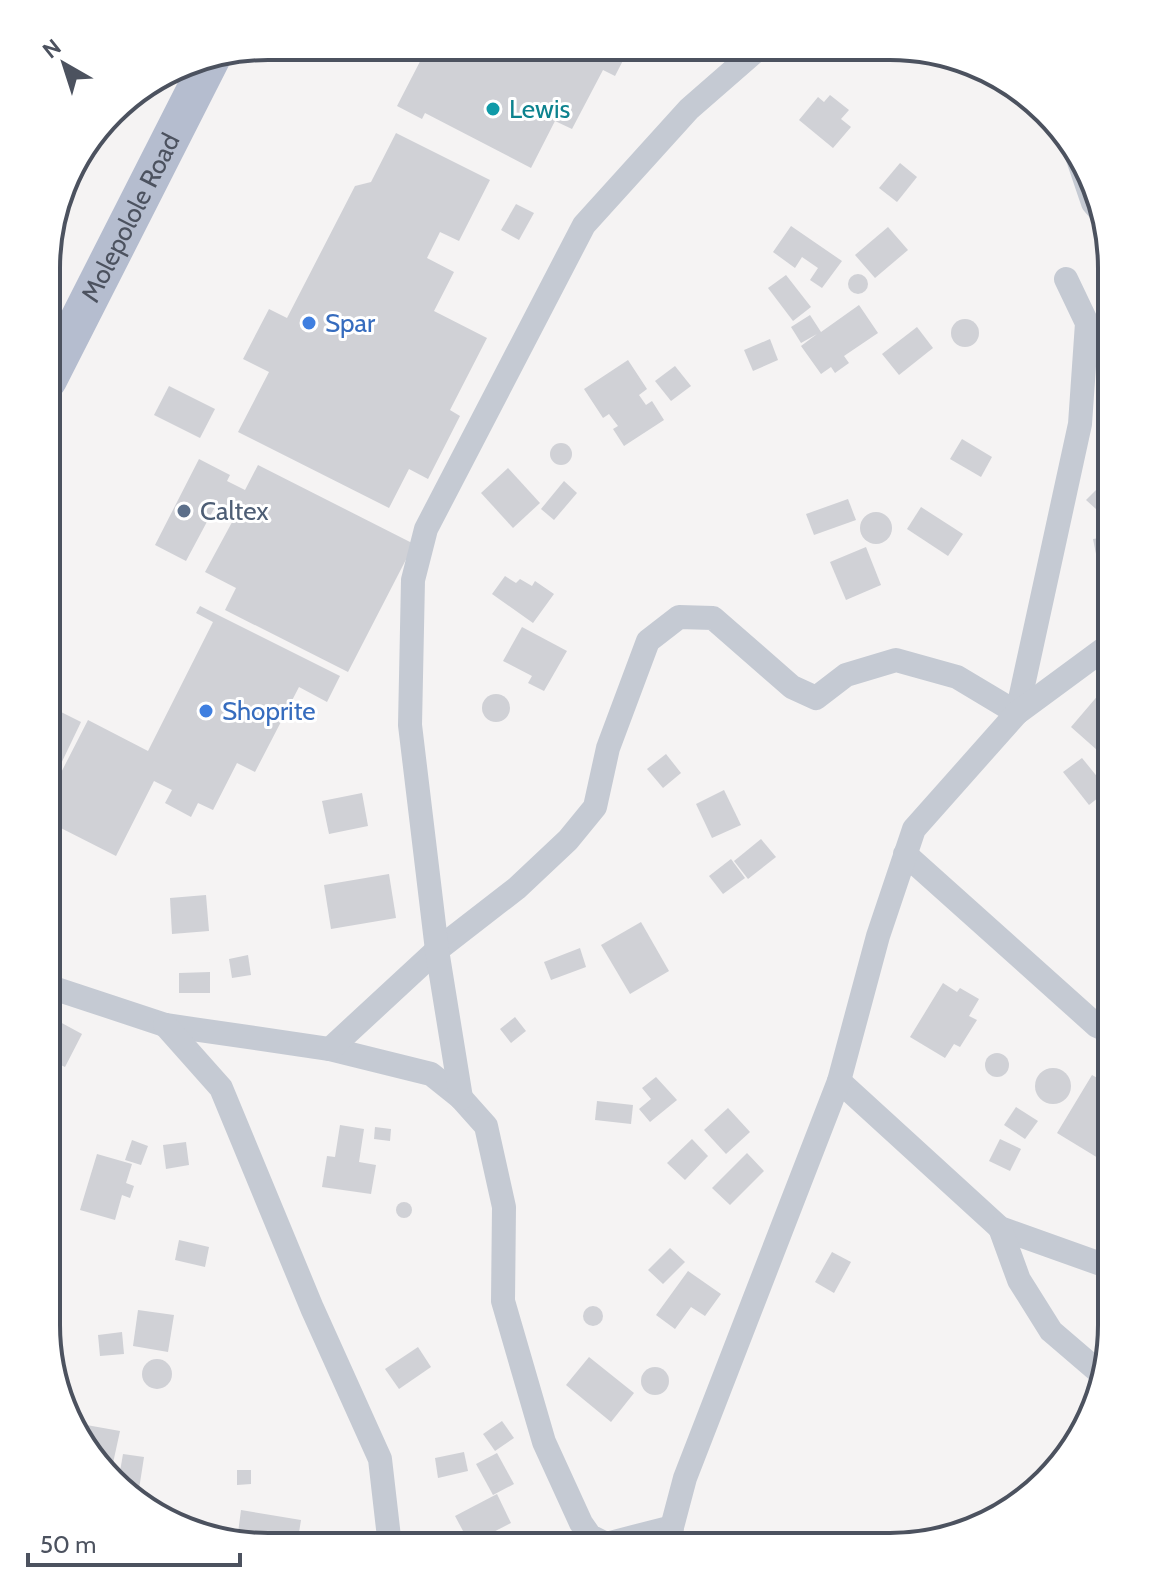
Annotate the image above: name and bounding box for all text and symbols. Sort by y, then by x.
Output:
north arrow [24,24,104,104]
text: N [37,33,66,64]
place label: Lewis [509,93,570,125]
marker: Lewis [484,100,502,118]
street label: Molepolole Road [74,128,187,308]
place label: Spar [325,307,376,339]
marker: Spar [300,314,318,332]
place label: Caltex [200,495,269,527]
marker: Caltex [175,502,193,520]
place label: Shoprite [222,695,316,727]
marker: Shoprite [197,702,215,720]
scale bar [28,1517,240,1567]
text: 50 m [40,1530,96,1559]

